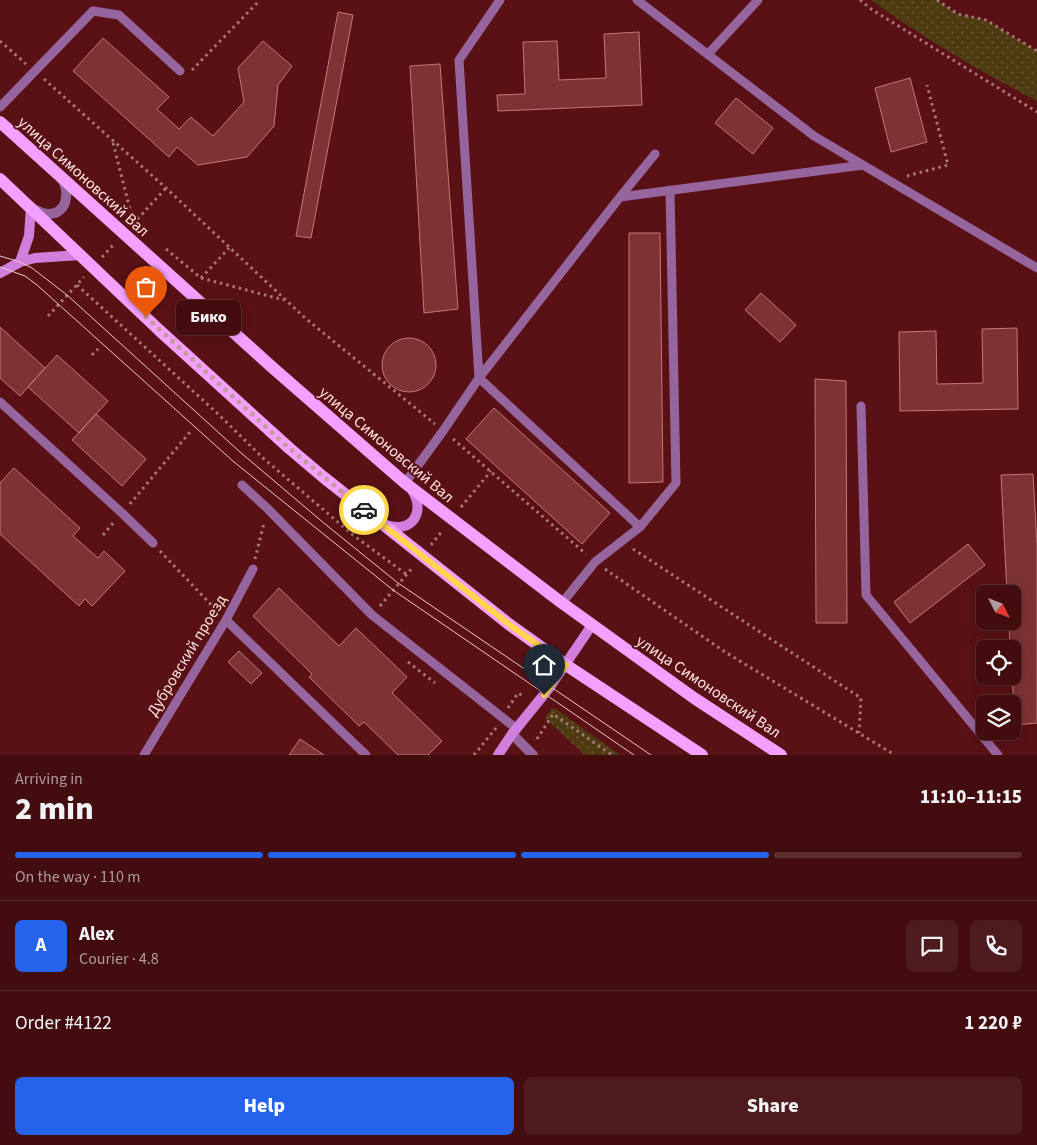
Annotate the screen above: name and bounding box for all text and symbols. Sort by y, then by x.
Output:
street label: улица Симоновский Вал [13,112,154,242]
pin [125,266,167,317]
icon: bag [132,273,160,301]
callout: Бико [176,300,241,334]
text: Бико [190,306,227,328]
street label: улица Симоновский Вал [314,382,459,508]
courier [339,485,389,535]
icon: car [350,496,378,524]
north arrow [976,585,1021,630]
map controls [976,585,1021,740]
street label: Дубровский проезд [142,590,232,721]
street label: улица Симоновский Вал [632,630,785,744]
button: locate [976,640,1021,685]
pin [523,644,565,695]
icon: home [530,651,558,679]
button: layers [976,695,1021,740]
text: Arriving in [15,768,83,790]
text: 11:10–11:15 [920,784,1022,811]
text: 2 min [15,786,94,832]
text: On the way · 110 m [15,866,140,888]
button: chat [906,920,958,972]
button: phone [970,920,1022,972]
text: Alex [79,921,115,948]
text: A [36,932,46,959]
text: Courier · 4.8 [79,948,159,970]
text: Order #4122 [15,1010,112,1037]
text: 1 220 ₽ [964,1010,1022,1037]
button: Help [15,1077,514,1135]
button: Share [524,1077,1022,1135]

